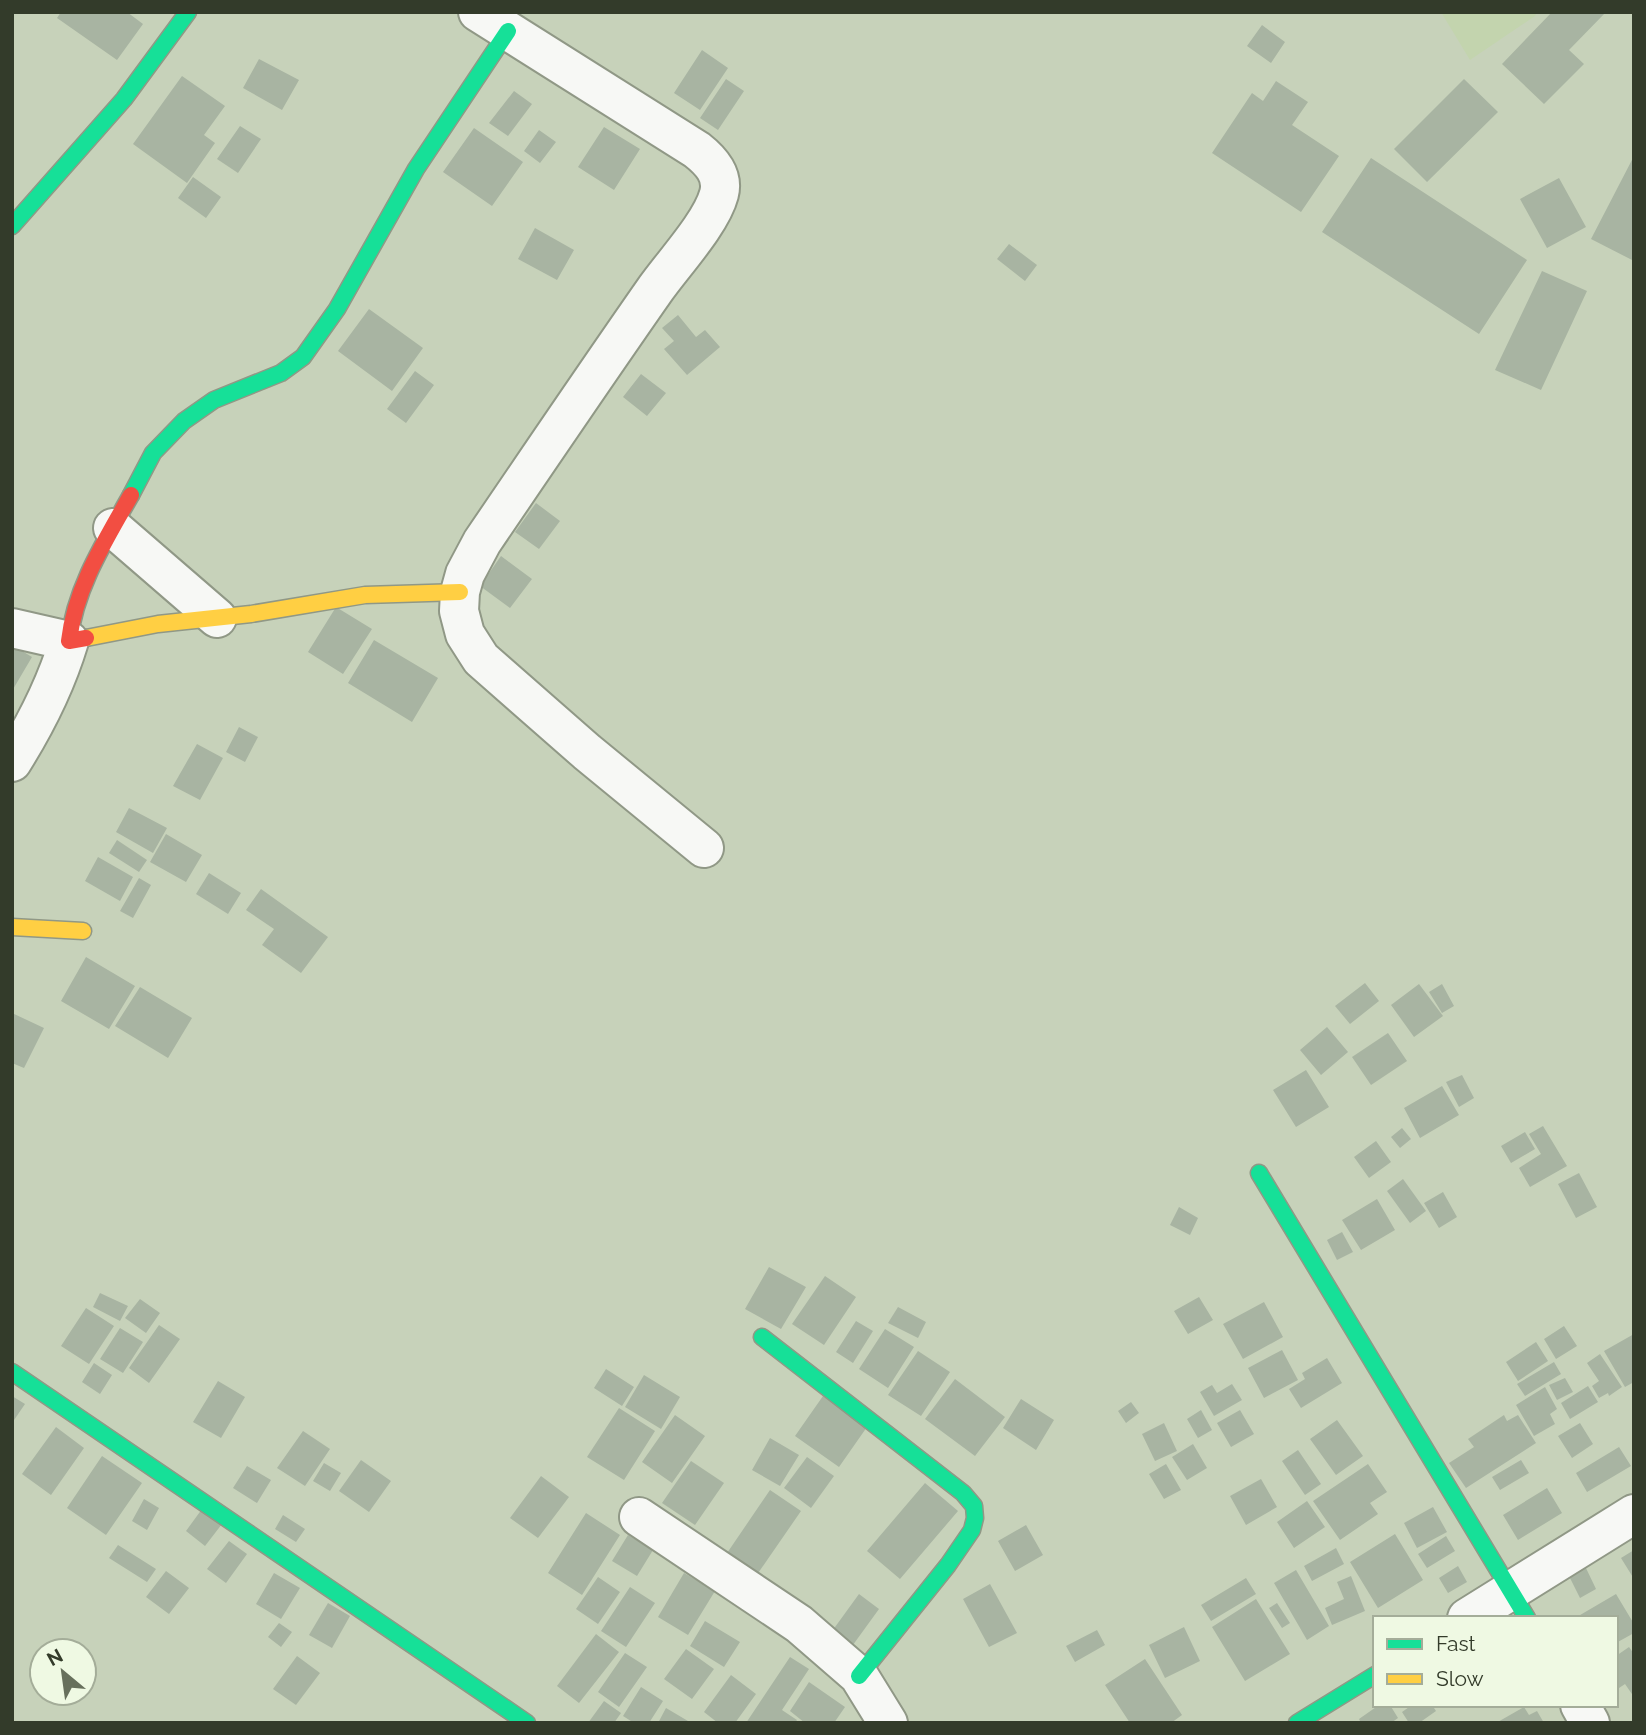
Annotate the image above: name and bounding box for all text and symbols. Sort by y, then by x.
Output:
legend [1373,1616,1618,1707]
text: Fast [1436,1631,1476,1656]
north arrow [28,1637,98,1707]
text: N [43,1644,66,1670]
text: Slow [1436,1666,1484,1691]

